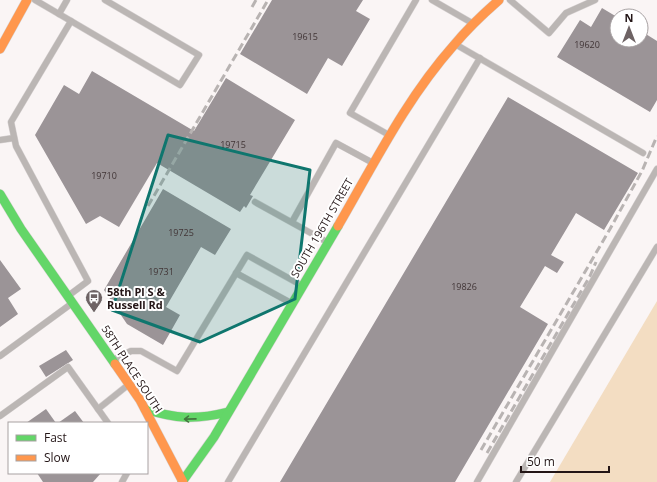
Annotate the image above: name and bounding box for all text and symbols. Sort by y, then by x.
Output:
north arrow [609,8,649,48]
text: N [625,10,633,25]
house number: 19615 [292,30,318,43]
house number: 19620 [574,38,600,51]
house number: 19715 [220,138,246,151]
house number: 19710 [91,169,117,182]
street label: SOUTH 196TH STREET [287,175,356,280]
house number: 19725 [168,226,194,239]
house number: 19731 [148,265,174,278]
house number: 19826 [451,280,477,293]
place label: 58th Pl S & Russell Rd [107,284,165,312]
bus stop icon: 58th Pl S & Russell Rd [84,288,104,313]
street label: 58TH PLACE SOUTH [98,322,166,415]
one-way arrow [184,415,197,423]
legend [8,422,148,474]
text: Fast [44,429,67,446]
scale bar [521,448,609,474]
text: Slow [44,449,71,466]
text: 50 m [527,453,555,470]

